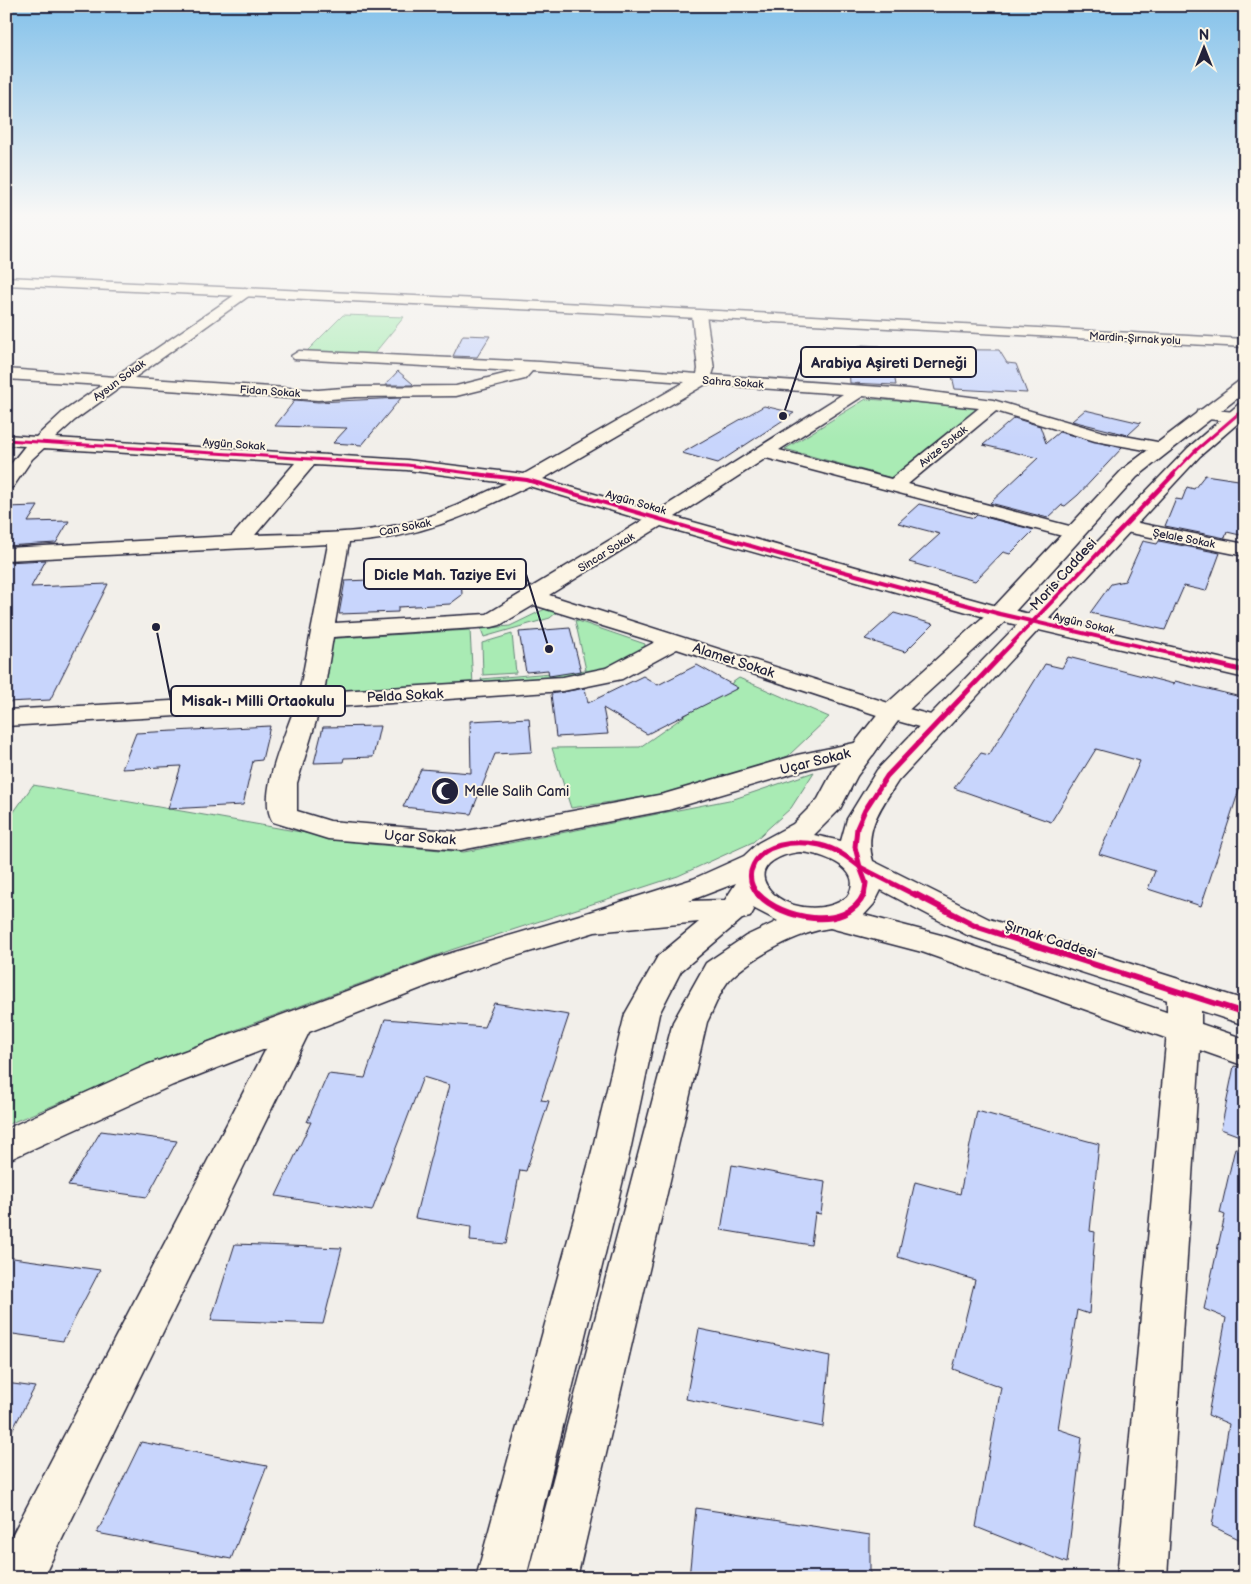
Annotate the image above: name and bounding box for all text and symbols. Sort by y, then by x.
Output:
north arrow [1178,22,1228,72]
text: N [1199,27,1209,44]
street label: Mardin-Şırnak yolu [1089,330,1181,347]
callout: Arabiya Aşireti Derneği [801,347,976,377]
text: Arabiya Aşireti Derneği [810,354,967,373]
street label: Aysun Sokak [91,357,149,404]
street label: Sahra Sokak [702,374,765,391]
street label: Fidan Sokak [239,383,301,400]
street label: Avize Sokak [917,423,971,470]
street label: Aygün Sokak [202,436,266,453]
street label: Aygün Sokak [604,488,668,518]
street label: Can Sokak [378,516,433,539]
street label: Şelale Sokak [1152,526,1217,551]
street label: Sincar Sokak [576,530,637,575]
street label: Moris Caddesi [1026,535,1100,614]
callout: Dicle Mah. Taziye Evi [364,559,526,589]
text: Dicle Mah. Taziye Evi [374,566,516,585]
street label: Aygün Sokak [1052,610,1116,637]
street label: Alamet Sokak [691,639,777,682]
street label: Pelda Sokak [366,685,444,706]
callout: Misak-ı Milli Ortaokulu [171,686,345,716]
text: Misak-ı Milli Ortaokulu [181,692,335,711]
street label: Uçar Sokak [778,744,852,778]
mosque icon: Melle Salih Cami [430,776,460,806]
place label: Melle Salih Cami [464,783,569,800]
street label: Uçar Sokak [383,827,457,848]
street label: Şırnak Caddesi [1003,917,1099,962]

